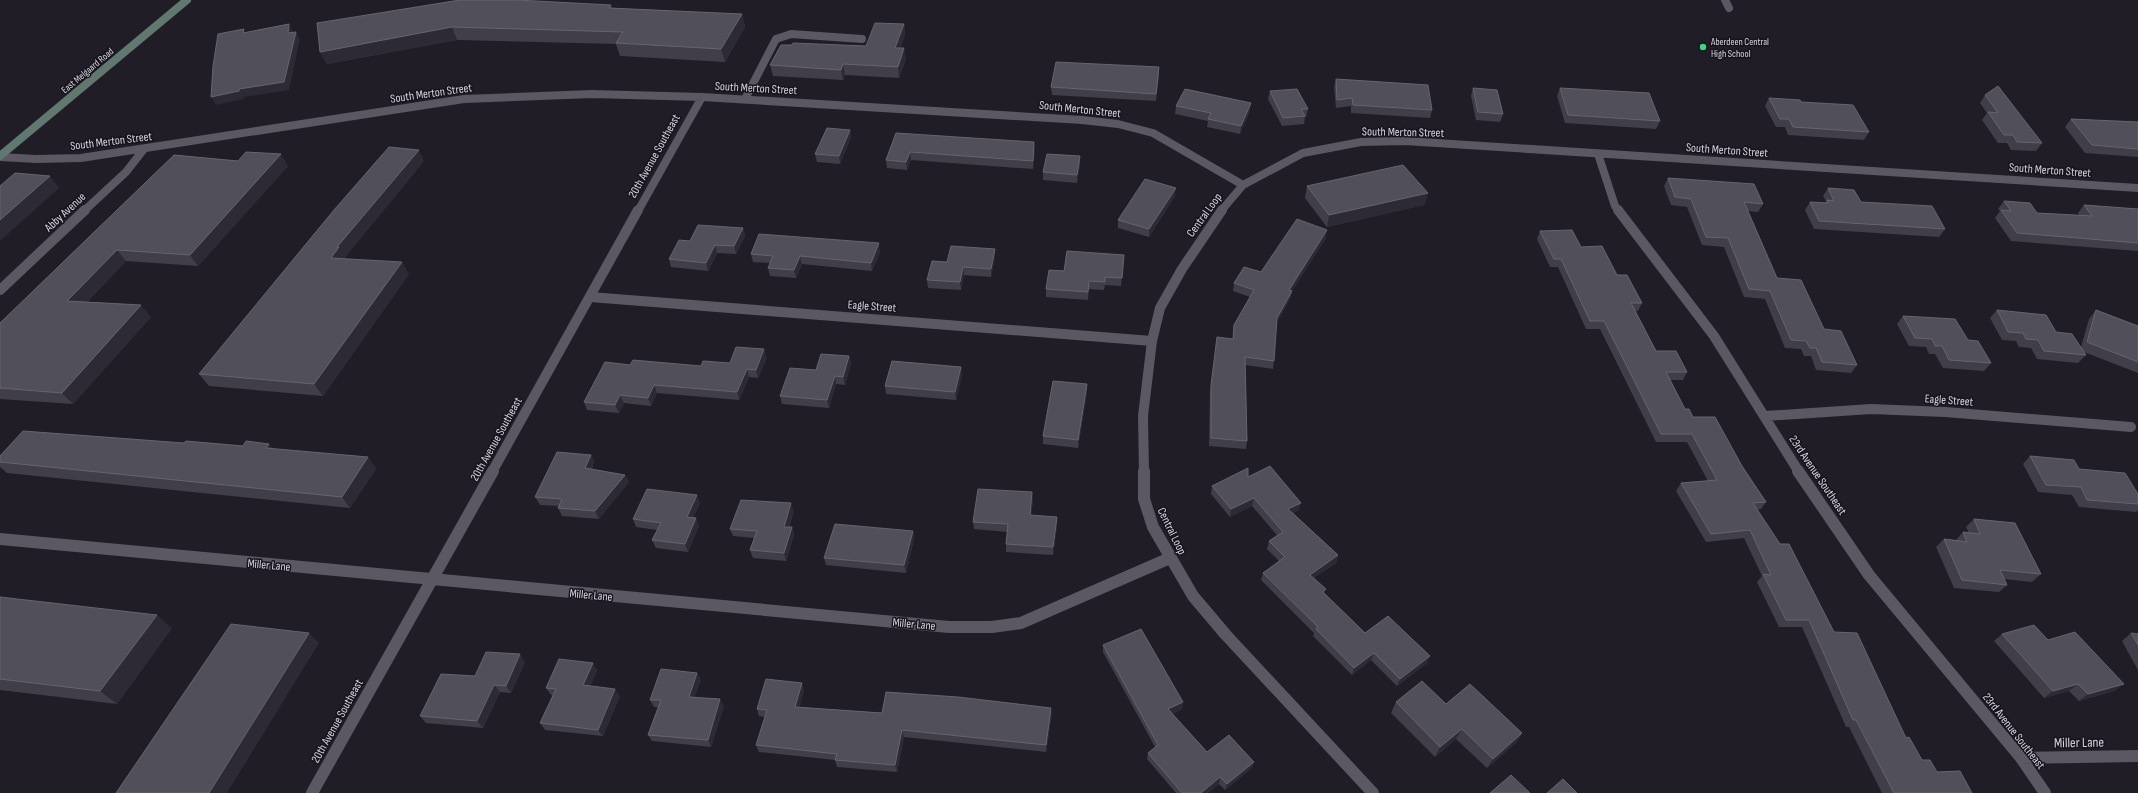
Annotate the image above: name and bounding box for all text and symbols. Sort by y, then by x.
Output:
place label: Aberdeen Central High School [1710,36,1769,60]
marker: Aberdeen Central High School [1698,42,1708,52]
street label: East Melgaard Road [59,45,116,96]
street label: South Merton Street [714,79,798,98]
street label: South Merton Street [389,80,473,107]
street label: South Merton Street [1038,98,1122,121]
street label: 20th Avenue Southeast [625,111,684,201]
street label: South Merton Street [1362,124,1445,141]
street label: South Merton Street [69,129,153,154]
street label: South Merton Street [1685,140,1769,161]
street label: South Merton Street [2008,160,2092,181]
street label: Abby Avenue [41,189,89,236]
street label: Central Loop [1183,190,1225,240]
street label: Eagle Street [847,297,897,316]
street label: Eagle Street [1924,391,1974,410]
street label: 20th Avenue Southeast [467,394,526,484]
street label: 23rd Avenue Southeast [1785,433,1850,518]
street label: Central Loop [1154,505,1189,557]
street label: Miller Lane [247,556,291,575]
street label: Miller Lane [569,586,613,605]
street label: Miller Lane [892,615,936,634]
street label: 20th Avenue Southeast [308,676,367,766]
street label: 23rd Avenue Southeast [1979,690,2048,773]
street label: Miller Lane [2054,734,2104,751]

